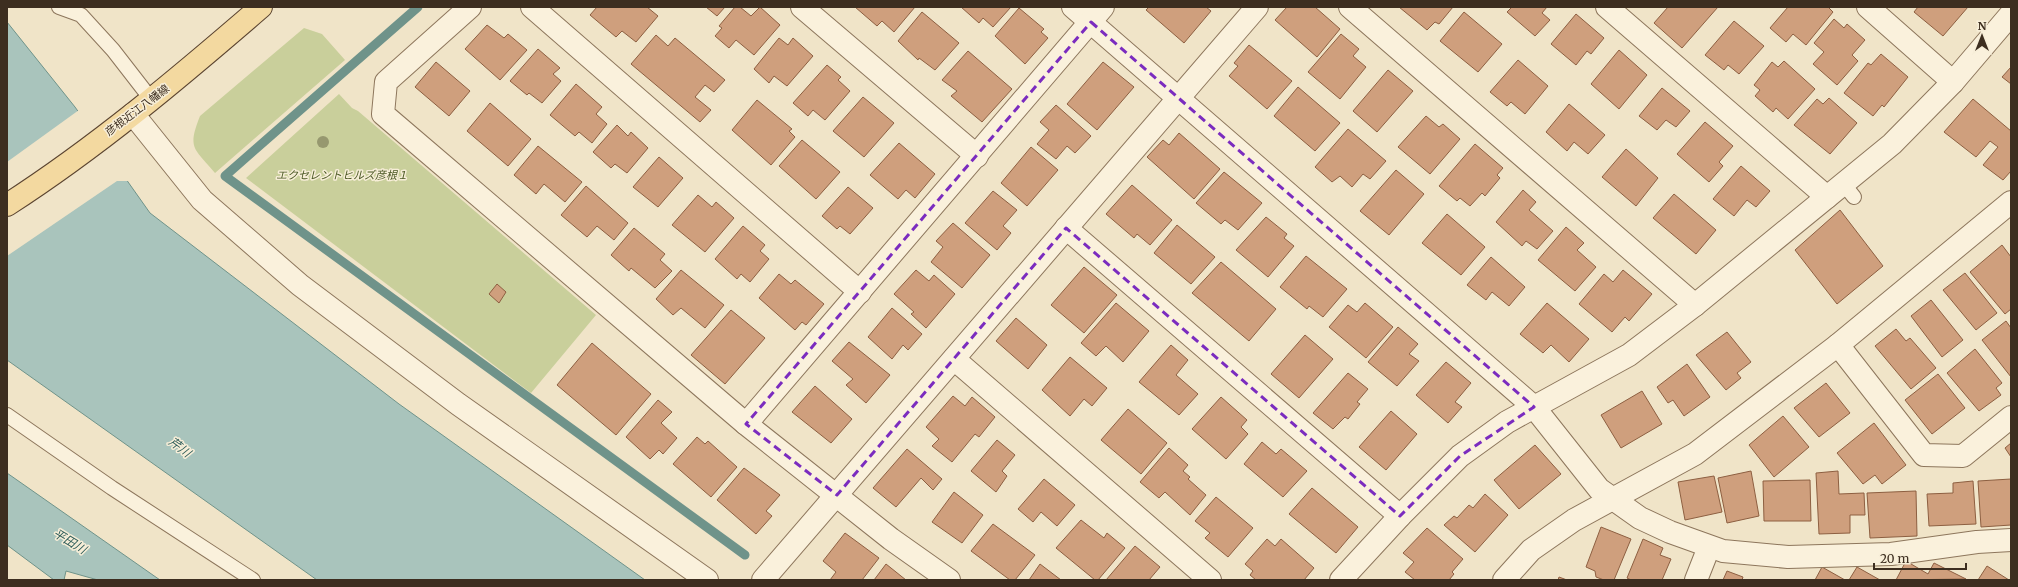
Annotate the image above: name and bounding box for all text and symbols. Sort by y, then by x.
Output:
north arrow [1962,16,2002,56]
text: N [1978,19,1987,33]
street label: 彦根近江八幡線 [102,81,172,139]
park label: エクセレントヒルズ彦根１ [276,168,408,182]
water label: 芹川 [166,434,196,461]
water label: 平田川 [51,525,91,558]
scale bar [1874,545,1966,571]
text: 20 m [1880,551,1909,566]

